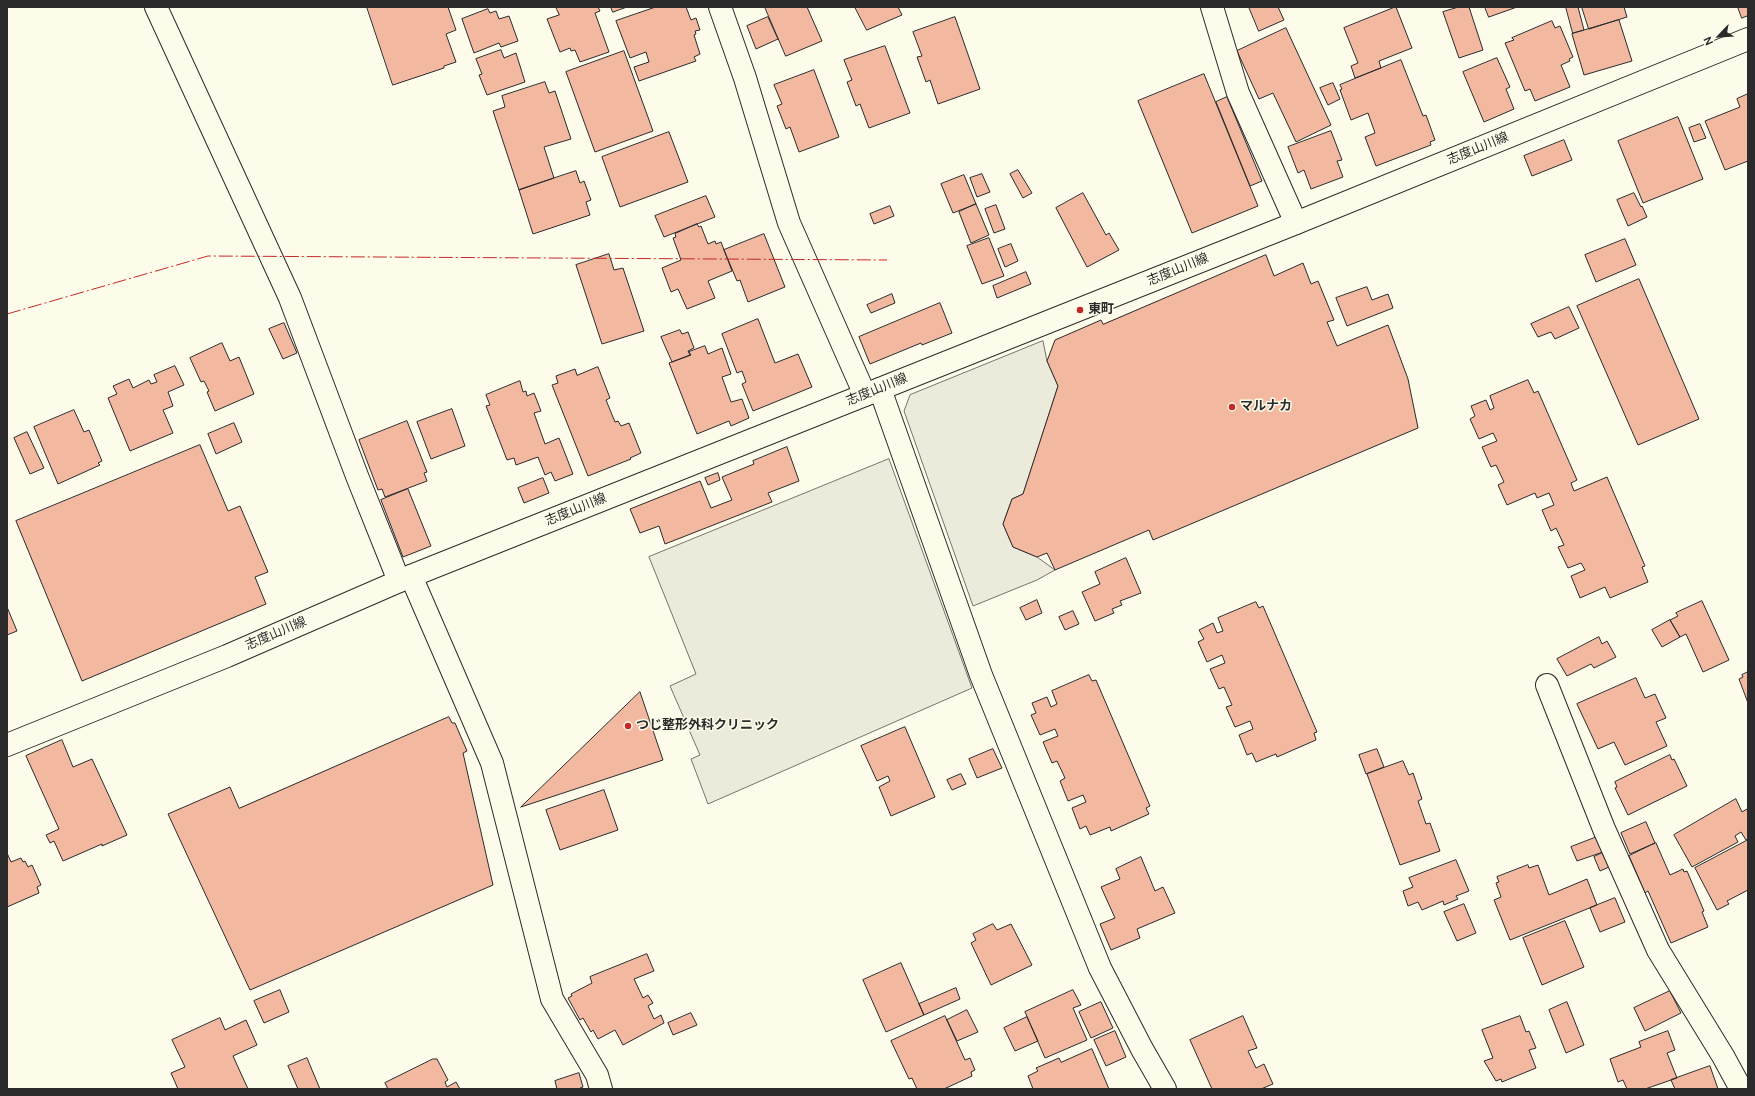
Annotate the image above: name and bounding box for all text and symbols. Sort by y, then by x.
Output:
north arrow [1699,16,1739,56]
text: N [1700,34,1716,48]
street label: 志度山川線 [1445,130,1511,168]
street label: 志度山川線 [1145,251,1211,289]
place label: 東町 [1088,302,1114,318]
marker: 東町 [1075,305,1085,315]
street label: 志度山川線 [844,371,910,409]
place label: マルナカ [1240,399,1292,415]
marker: マルナカ [1227,402,1237,412]
street label: 志度山川線 [543,491,609,529]
street label: 志度山川線 [243,614,309,654]
place label: つじ整形外科クリニック [636,718,779,734]
marker: つじ整形外科クリニック [623,721,633,731]

